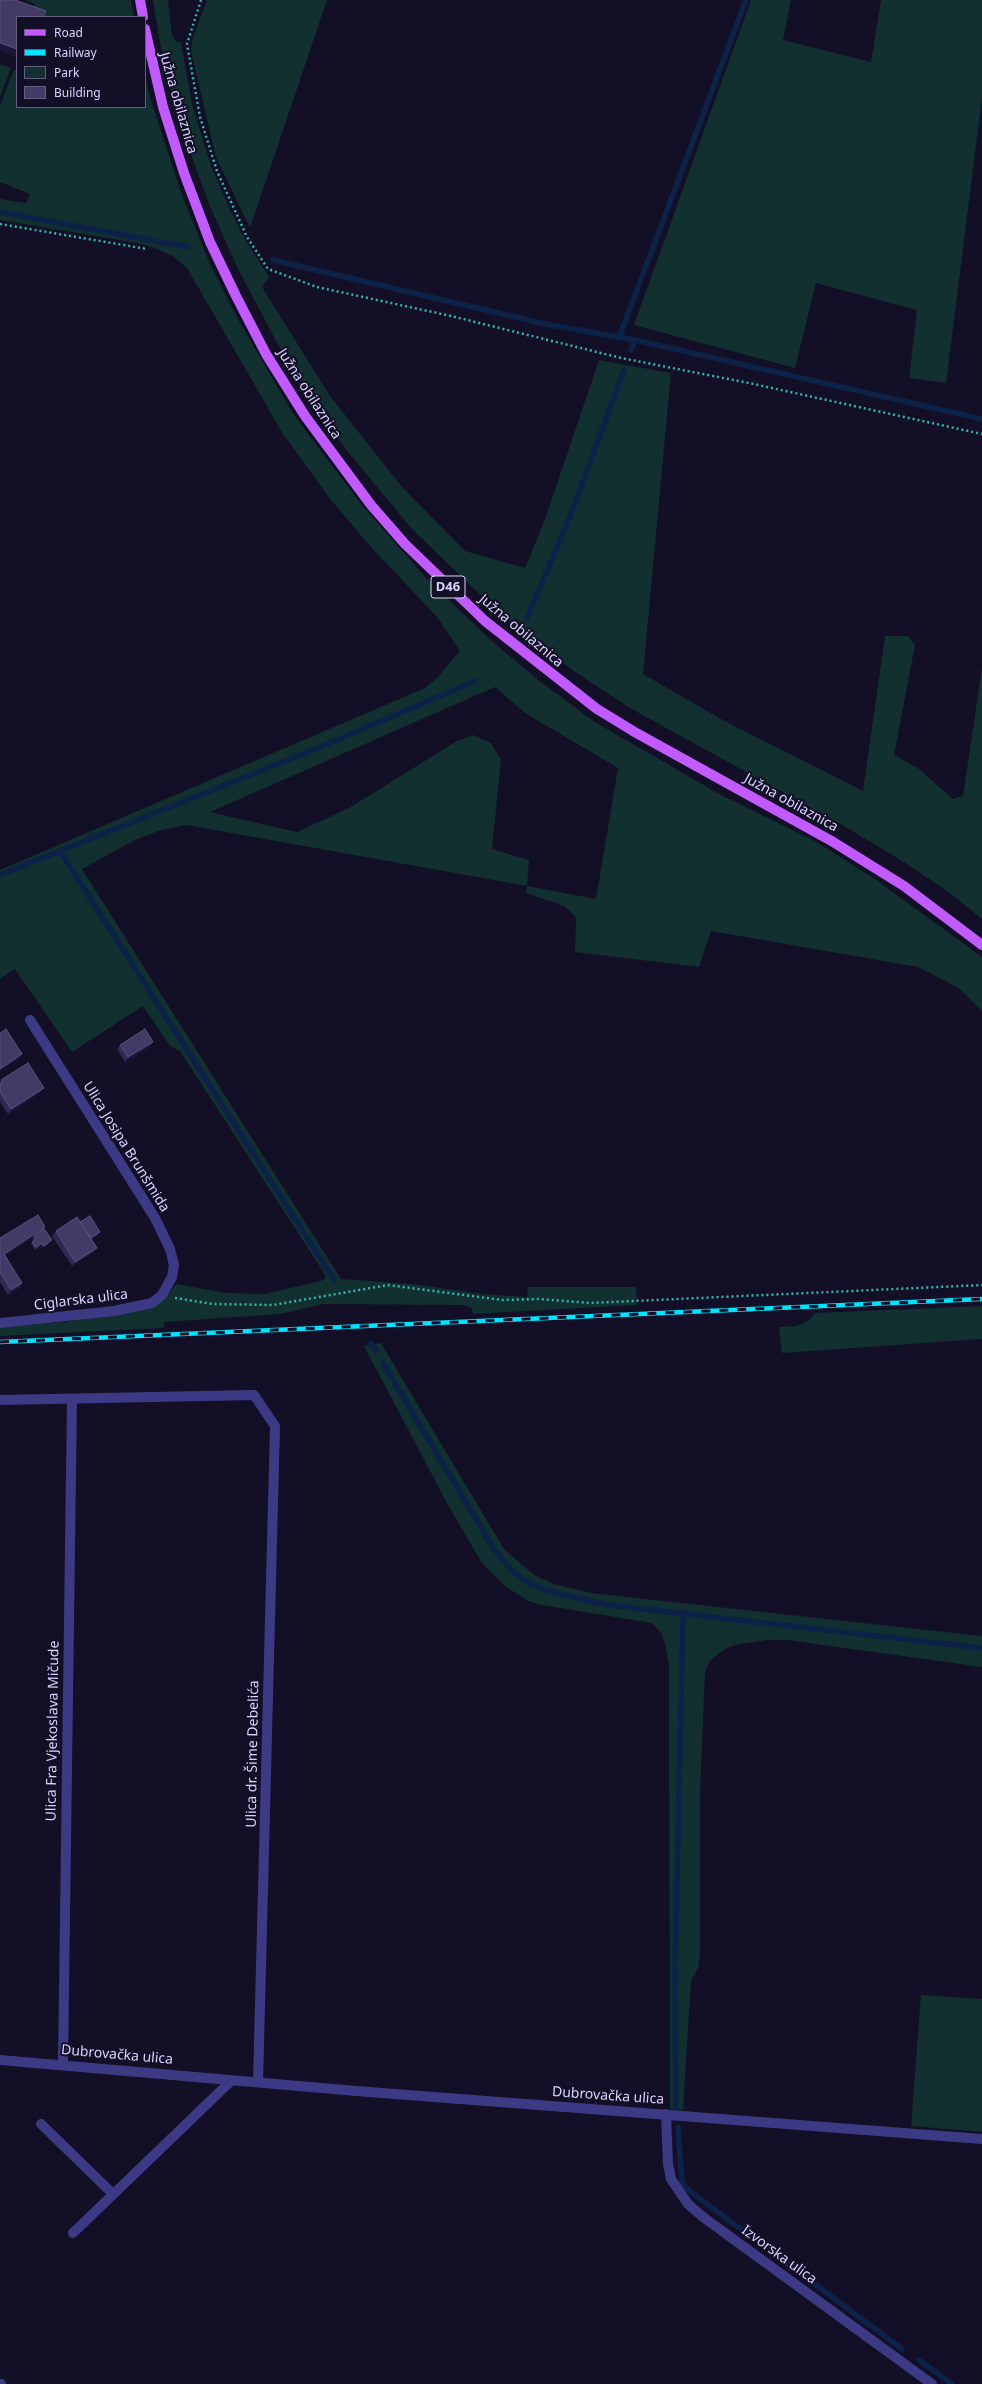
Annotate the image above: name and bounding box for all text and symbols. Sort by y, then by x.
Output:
legend [16,16,146,108]
text: Road [54,24,83,41]
text: Railway [54,44,97,61]
street label: Južna obilaznica [155,50,201,156]
text: Park [54,64,79,81]
text: Building [54,84,101,101]
street label: Južna obilaznica [273,345,345,443]
road number: D46 [431,576,465,598]
street label: Južna obilaznica [475,591,567,671]
street label: Južna obilaznica [741,770,841,836]
street label: Ulica Josipa Brunšmida [79,1079,173,1215]
street label: Ciglarska ulica [33,1286,129,1314]
street label: Ulica Fra Vjekoslava Mičude [43,1640,63,1822]
street label: Ulica dr. Šime Debelića [243,1680,263,1828]
street label: Dubrovačka ulica [60,2042,174,2068]
street label: Dubrovačka ulica [551,2084,665,2108]
street label: Izvorska ulica [738,2222,820,2288]

